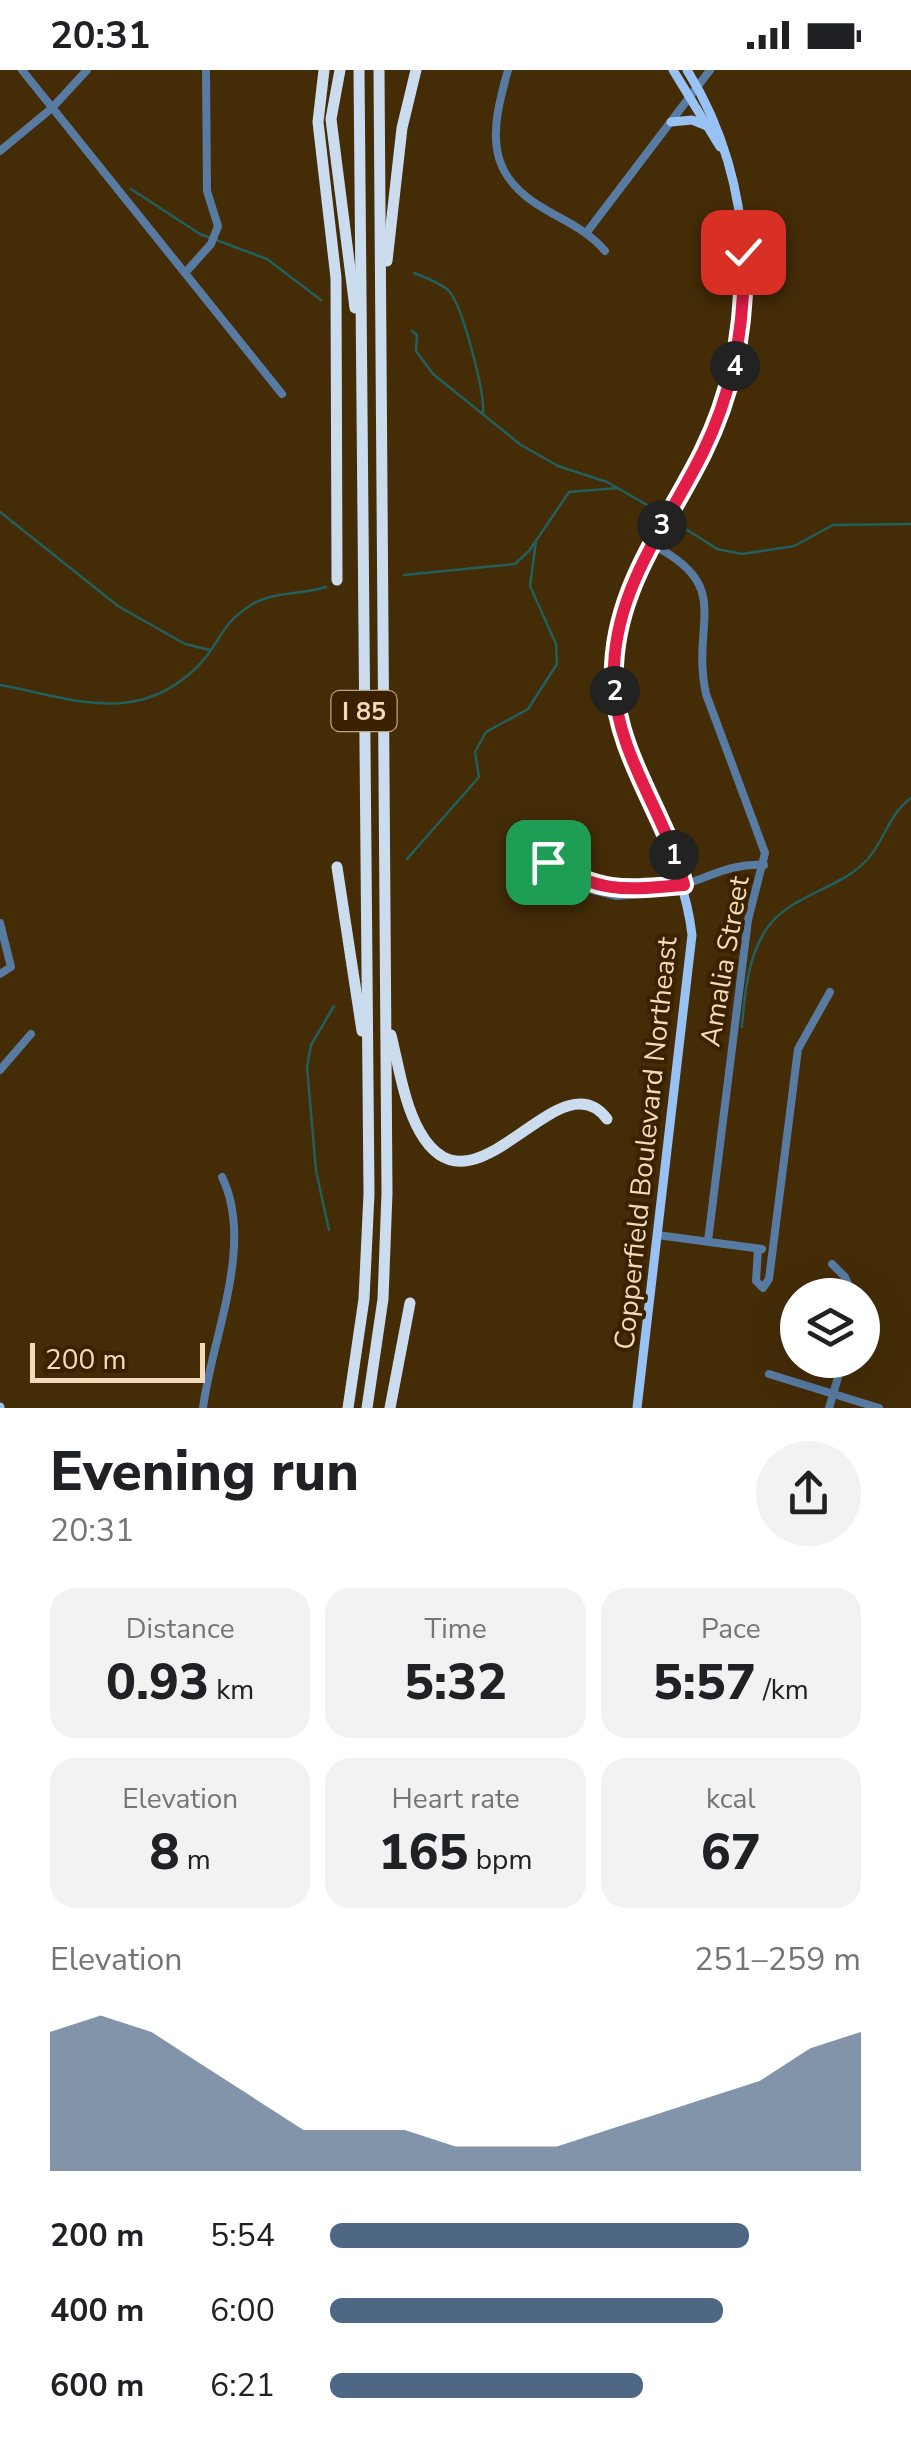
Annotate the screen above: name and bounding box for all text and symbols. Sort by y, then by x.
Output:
text: 20:31 [50,10,151,61]
pin [701,210,786,295]
icon: check [716,225,771,280]
pin: 4 [710,341,760,391]
text: 4 [727,347,743,385]
pin: 3 [637,500,687,550]
text: 3 [654,506,670,544]
pin: 2 [590,666,640,716]
text: 2 [607,672,623,710]
road number: I 85 [332,691,396,731]
pin [506,820,591,905]
pin: 1 [649,830,699,880]
icon: arrive [521,835,576,890]
text: 1 [666,836,682,874]
street label: Amalia Street [691,873,759,1049]
street label: Copperfield Boulevard Northeast [605,935,687,1351]
map controls [780,1278,880,1378]
button: layers [780,1278,880,1378]
scale bar [30,1338,205,1382]
text: 200 m [45,1341,127,1379]
text: Evening run [50,1434,359,1509]
button: share [756,1441,861,1546]
text: 20:31 [50,1509,134,1552]
text: Distance [126,1610,235,1648]
text: Time [424,1610,487,1648]
text: Pace [701,1610,761,1648]
text: 0.93 [106,1648,209,1717]
text: 5:32 [404,1648,507,1717]
text: 5:57 [653,1648,756,1717]
text: km [209,1671,254,1709]
text: /km [756,1671,809,1709]
text: Elevation [122,1780,238,1818]
text: Heart rate [391,1780,520,1818]
text: kcal [706,1780,756,1818]
text: 8 [150,1818,180,1887]
text: 165 [379,1818,469,1887]
text: 67 [701,1818,761,1887]
text: m [180,1841,211,1879]
text: bpm [469,1841,532,1879]
text: Elevation [50,1938,183,1981]
text: 251–259 m [694,1938,861,1981]
text: 200 m [50,2214,144,2257]
text: 5:54 [210,2214,275,2257]
text: 400 m [50,2289,144,2332]
text: 6:00 [210,2289,275,2332]
text: 600 m [50,2364,144,2407]
text: 6:21 [210,2364,275,2407]

